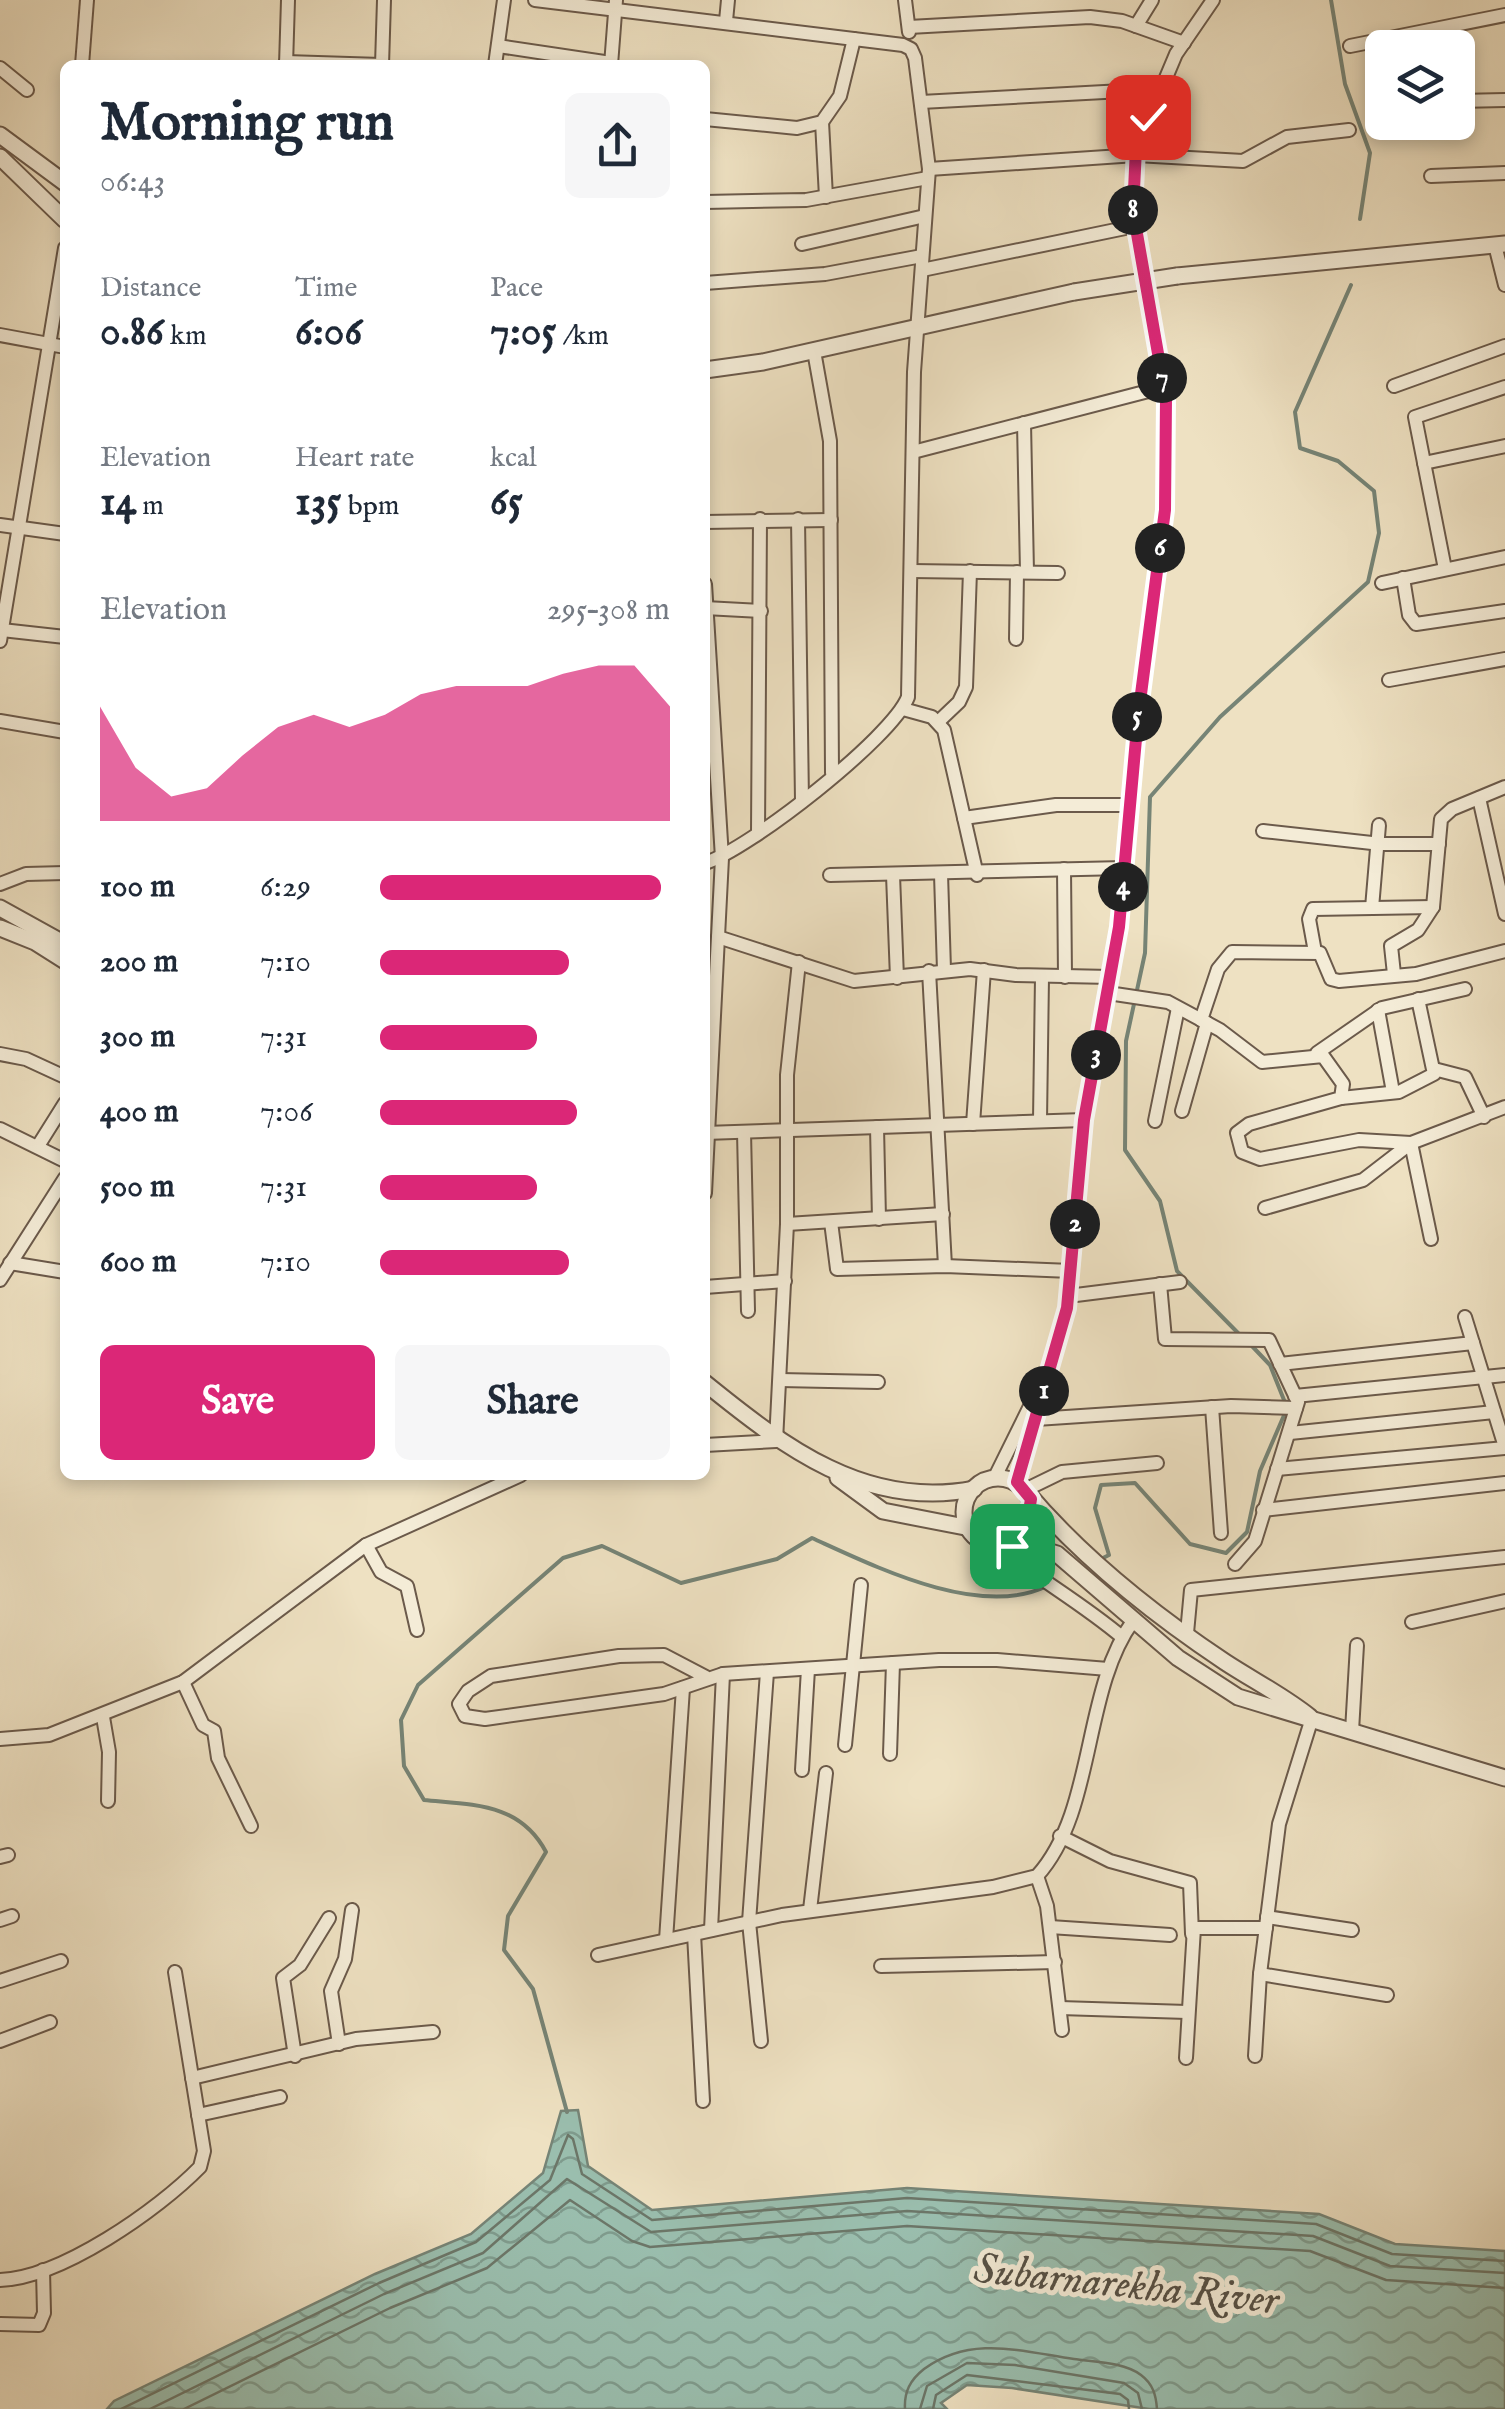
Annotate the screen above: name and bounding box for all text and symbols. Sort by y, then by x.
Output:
map controls [1365,30,1475,140]
button: layers [1365,30,1475,140]
pin [1106,75,1191,160]
text: Morning run [100,89,394,159]
icon: check [1121,90,1176,145]
button: share [565,93,670,198]
text: 06:43 [100,162,165,203]
pin: 8 [1108,185,1158,235]
text: 8 [1128,192,1138,227]
text: Distance [100,271,201,306]
text: Time [295,271,357,306]
text: Pace [490,271,543,306]
text: 0.86 [100,306,164,359]
text: 6:06 [295,306,362,359]
text: 7:05 [490,306,557,359]
text: km [164,319,207,354]
text: /km [557,319,609,354]
pin: 7 [1137,353,1187,403]
text: 7 [1155,360,1169,395]
text: Elevation [100,441,211,476]
text: Heart rate [295,441,414,476]
text: kcal [490,441,537,476]
text: 14 [100,476,136,529]
text: 135 [295,476,342,529]
text: 65 [490,476,523,529]
text: m [136,489,164,524]
text: bpm [342,489,399,524]
pin: 6 [1135,523,1185,573]
text: 6 [1154,530,1166,565]
text: Elevation [100,590,227,631]
text: 295–308 m [547,590,670,631]
pin: 5 [1112,692,1162,742]
text: 5 [1132,699,1142,734]
pin: 4 [1098,862,1148,912]
text: 100 m [100,867,175,908]
text: 6:29 [260,867,311,908]
text: 4 [1116,869,1130,904]
text: 200 m [100,942,178,983]
text: 7:10 [260,942,311,983]
text: 300 m [100,1017,175,1058]
text: 7:31 [260,1017,307,1058]
pin: 3 [1071,1030,1121,1080]
text: 3 [1091,1037,1101,1072]
text: 400 m [100,1092,179,1133]
text: 7:06 [260,1092,313,1133]
text: 500 m [100,1167,175,1208]
text: 7:31 [260,1167,307,1208]
pin: 2 [1050,1199,1100,1249]
text: 2 [1068,1206,1082,1241]
text: 600 m [100,1242,177,1283]
text: 7:10 [260,1242,311,1283]
button: Save [100,1345,375,1460]
button: Share [395,1345,670,1460]
pin: 1 [1019,1366,1069,1416]
text: 1 [1039,1373,1049,1408]
pin [970,1504,1055,1589]
icon: arrive [985,1519,1040,1574]
water label: Subarnarekha River [971,2244,1283,2329]

